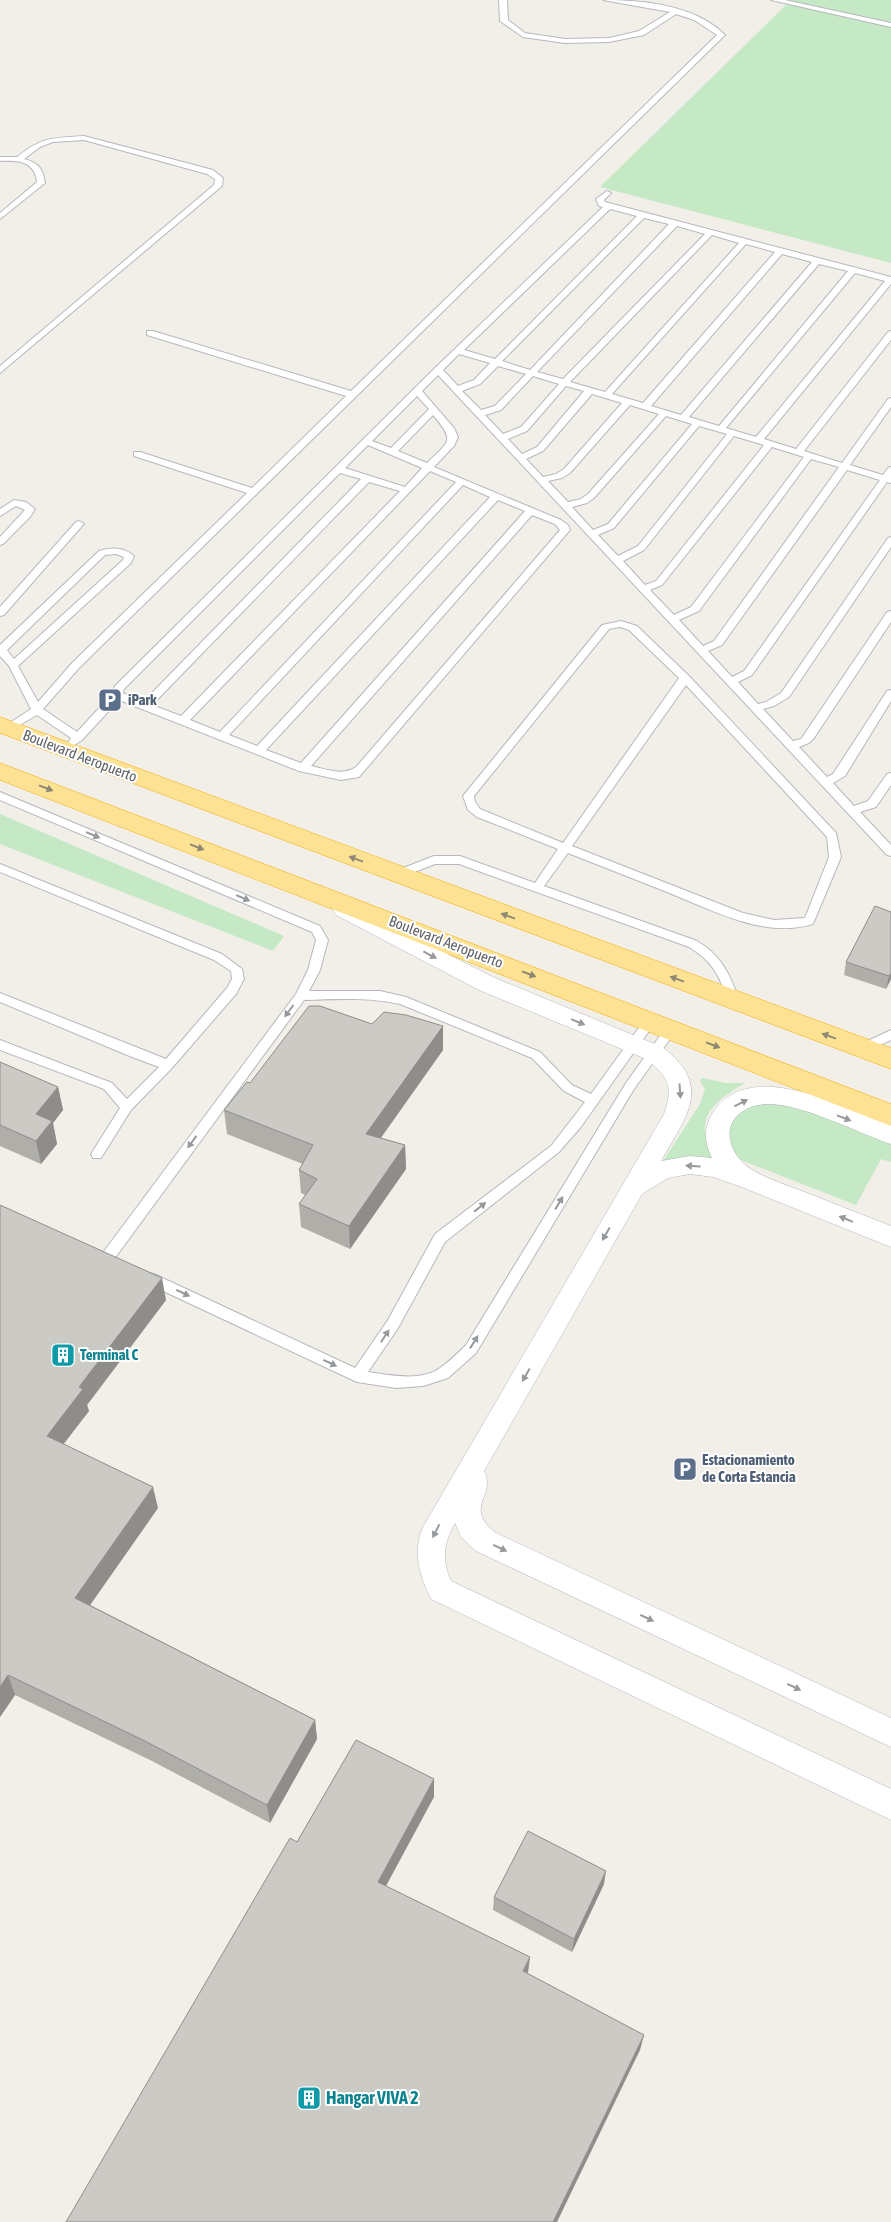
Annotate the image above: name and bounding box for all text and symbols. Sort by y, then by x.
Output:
parking icon: iPark [97,687,123,713]
place label: iPark [128,691,157,708]
street label: Boulevard Aeropuerto [21,726,140,785]
one-way arrow [38,785,53,792]
one-way arrow [86,832,100,840]
one-way arrow [190,843,204,851]
one-way arrow [348,855,363,863]
one-way arrow [236,894,251,902]
street label: Boulevard Aeropuerto [387,912,506,971]
one-way arrow [500,912,515,920]
one-way arrow [423,951,437,959]
one-way arrow [521,971,536,978]
one-way arrow [669,975,684,982]
one-way arrow [284,1004,294,1018]
one-way arrow [571,1018,586,1026]
one-way arrow [821,1032,836,1040]
one-way arrow [706,1041,721,1049]
one-way arrow [676,1083,684,1099]
one-way arrow [733,1099,748,1107]
one-way arrow [837,1115,852,1122]
one-way arrow [187,1135,198,1148]
one-way arrow [685,1162,701,1170]
one-way arrow [554,1197,563,1210]
one-way arrow [473,1202,486,1213]
one-way arrow [838,1215,853,1223]
one-way arrow [602,1226,610,1241]
one-way arrow [176,1290,190,1298]
one-way arrow [381,1329,390,1343]
one-way arrow [470,1336,479,1349]
building icon: Terminal C [50,1342,76,1368]
place label: Terminal C [80,1346,138,1363]
one-way arrow [323,1359,337,1367]
one-way arrow [521,1368,530,1381]
place label: Estacionamiento de Corta Estancia [702,1451,796,1485]
parking icon: Estacionamiento de Corta Estancia [672,1456,698,1482]
one-way arrow [432,1524,440,1538]
one-way arrow [493,1545,507,1553]
one-way arrow [640,1614,654,1622]
one-way arrow [787,1684,801,1692]
building icon: Hangar VIVA 2 [296,2085,322,2111]
place label: Hangar VIVA 2 [326,2087,419,2108]

